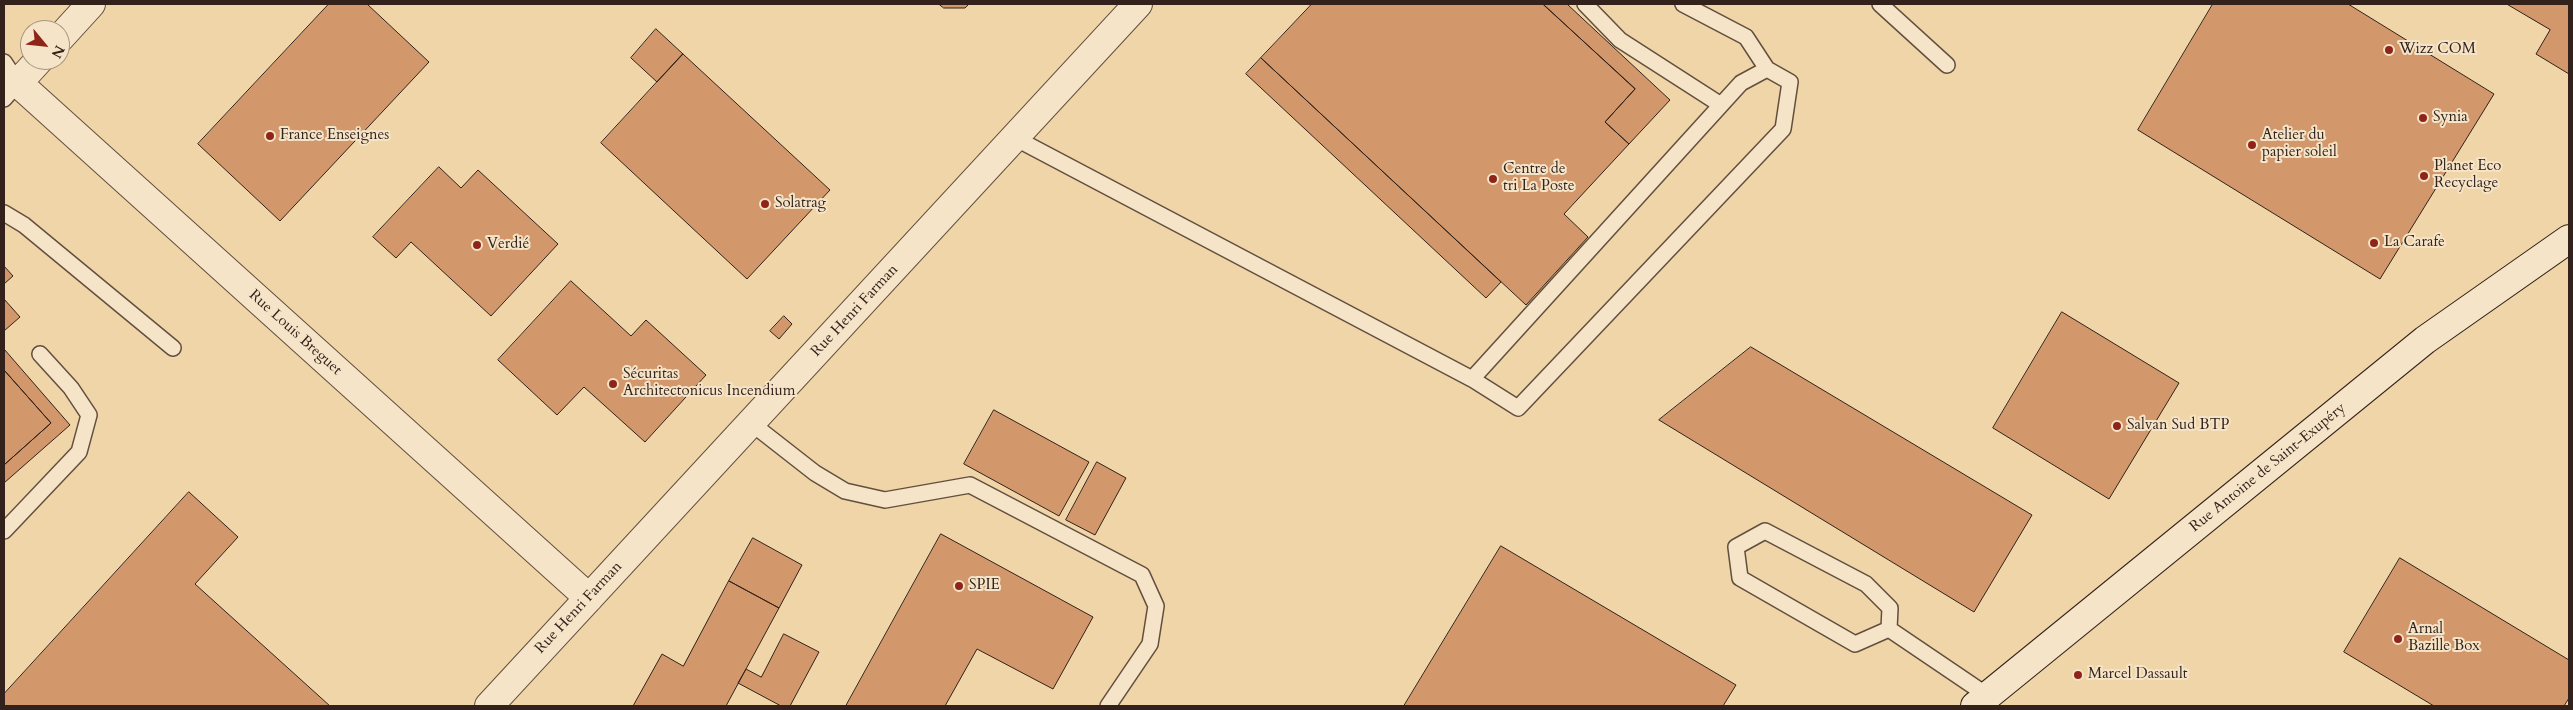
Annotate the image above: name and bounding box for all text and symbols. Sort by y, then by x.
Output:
north arrow [20,20,70,70]
place label: Wizz COM [2399,41,2476,59]
text: N [47,42,69,62]
marker: Wizz COM [2383,44,2395,56]
place label: Synia [2433,109,2468,127]
marker: Synia [2417,112,2429,124]
place label: France Enseignes [280,127,389,145]
place label: Atelier du papier soleil [2262,127,2337,162]
marker: France Enseignes [264,130,276,142]
marker: Atelier du papier soleil [2246,139,2258,151]
place label: Planet Eco Recyclage [2434,158,2501,193]
place label: Centre de tri La Poste [1503,161,1575,196]
marker: Planet Eco Recyclage [2418,170,2430,182]
marker: Centre de tri La Poste [1487,173,1499,185]
place label: Solatrag [775,195,826,213]
marker: Solatrag [759,198,771,210]
place label: La Carafe [2384,234,2445,252]
place label: Verdié [487,236,529,254]
marker: La Carafe [2368,237,2380,249]
marker: Verdié [471,239,483,251]
street label: Rue Henri Farman [808,261,902,361]
street label: Rue Louis Breguet [245,287,345,379]
place label: Sécuritas Architectonicus Incendium [623,366,795,401]
marker: Sécuritas Architectonicus Incendium [607,378,619,390]
street label: Rue Antoine de Saint-Exupéry [2186,400,2350,536]
place label: Salvan Sud BTP [2127,417,2229,435]
marker: Salvan Sud BTP [2111,420,2123,432]
street label: Rue Henri Farman [532,558,626,658]
place label: SPIE [969,577,1000,595]
marker: SPIE [953,580,965,592]
place label: Arnal Bazille Box [2408,621,2480,656]
marker: Arnal Bazille Box [2392,633,2404,645]
place label: Marcel Dassault [2088,666,2188,684]
marker: Marcel Dassault [2072,669,2084,681]

